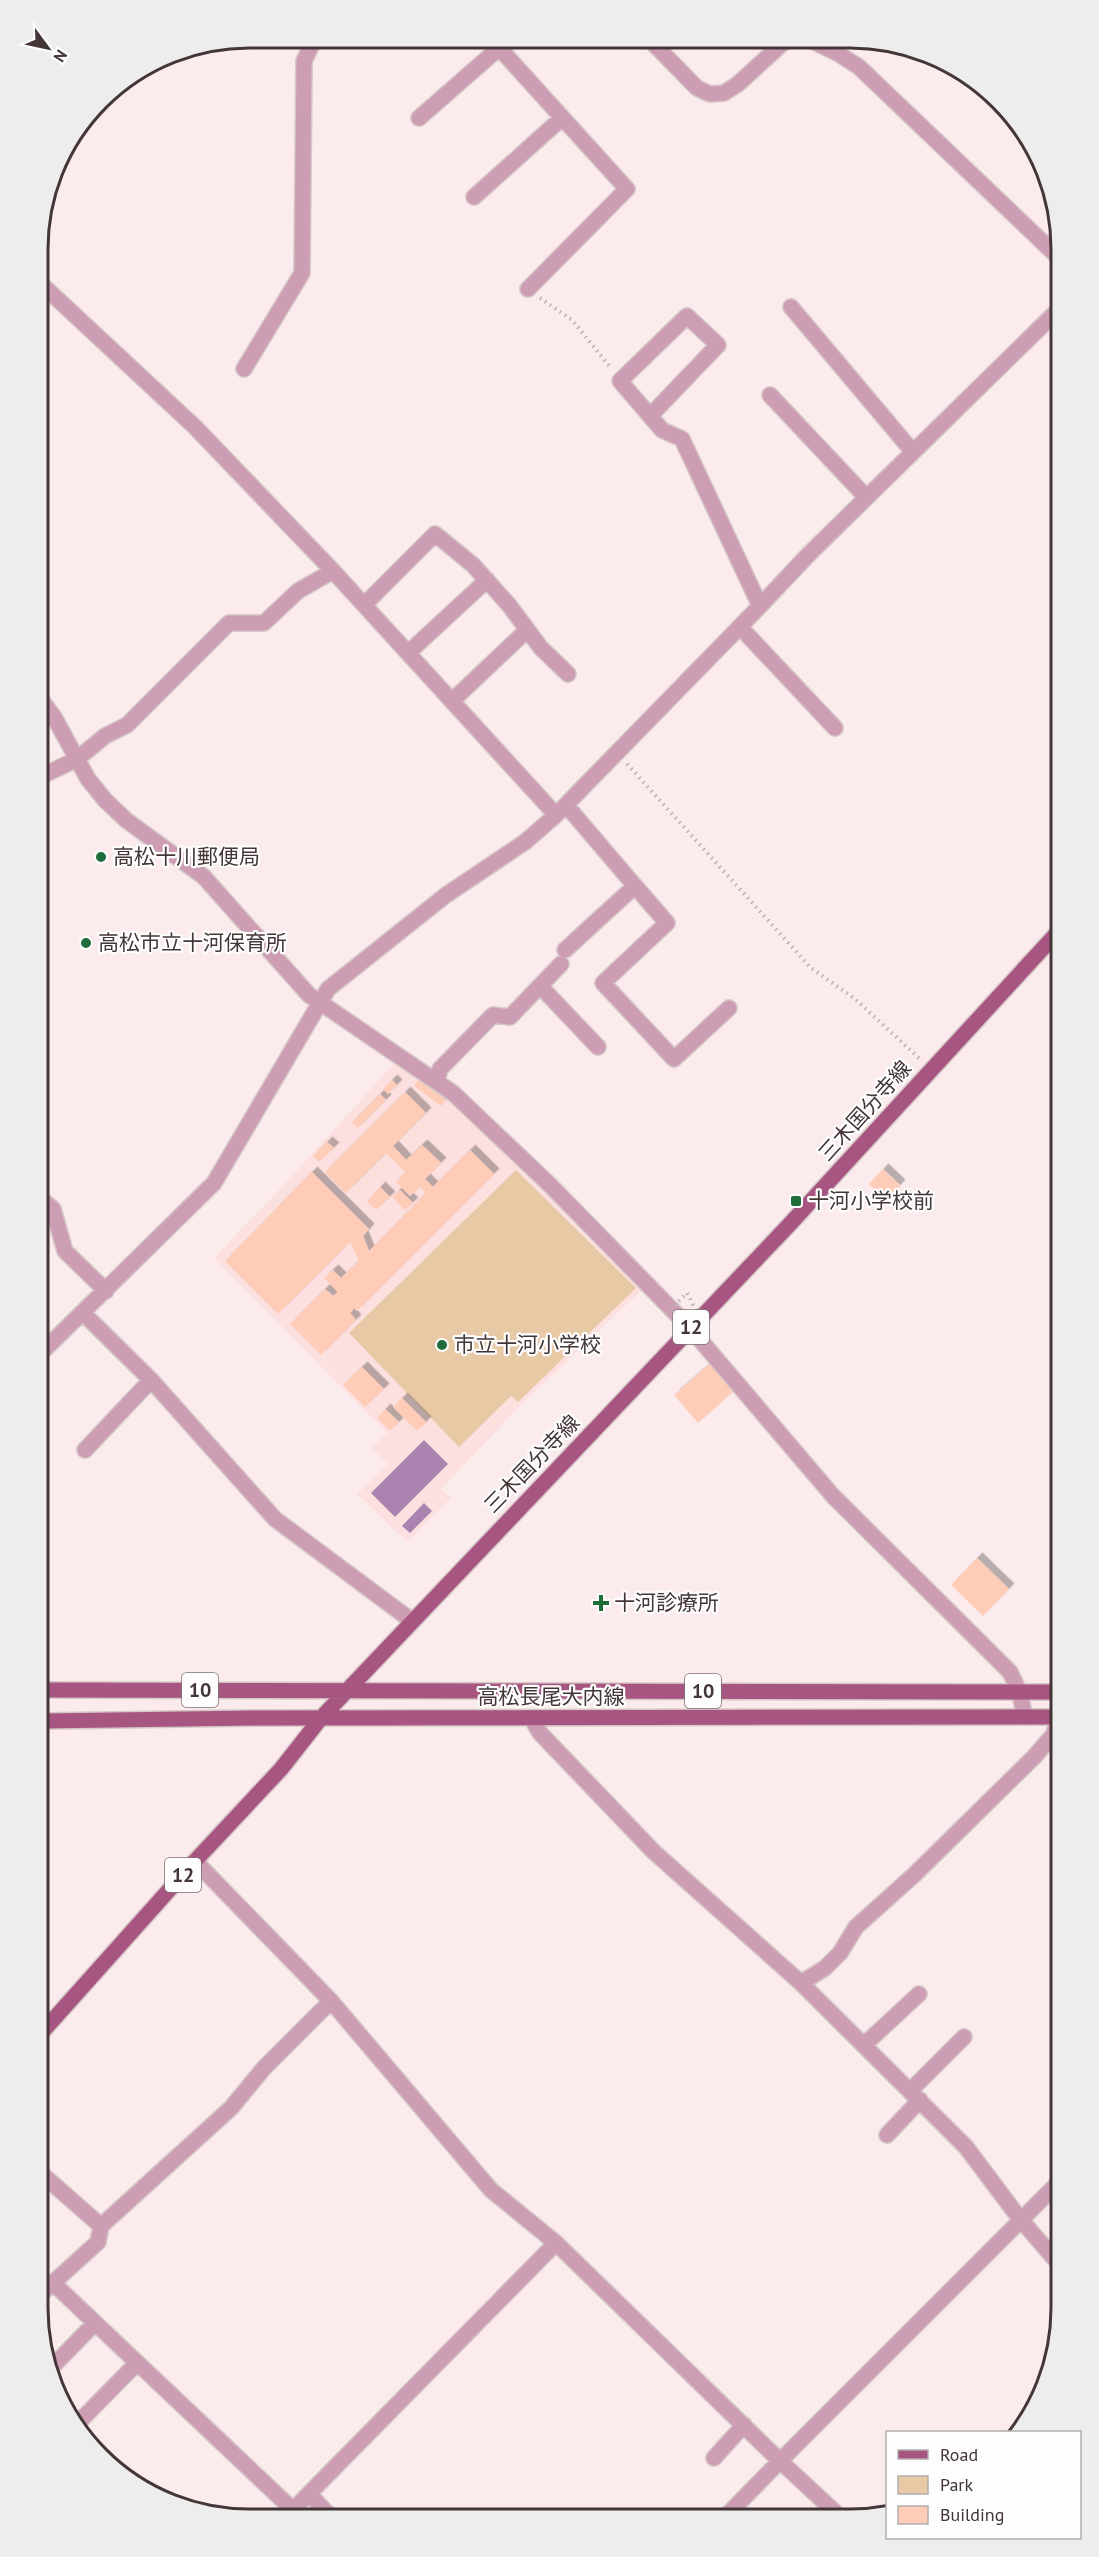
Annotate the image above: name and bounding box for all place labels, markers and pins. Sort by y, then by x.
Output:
place label: 高松十川郵便局 [113,843,260,870]
marker: 高松十川郵便局 [94,850,108,864]
place label: 高松市立十河保育所 [98,929,287,956]
marker: 高松市立十河保育所 [79,936,93,950]
place label: 十河小学校前 [808,1187,934,1214]
marker: 十河小学校前 [789,1194,803,1208]
place label: 市立十河小学校 [454,1331,601,1358]
marker: 市立十河小学校 [435,1338,449,1352]
place label: 十河診療所 [614,1589,719,1616]
marker: 十河診療所 [592,1594,610,1612]

